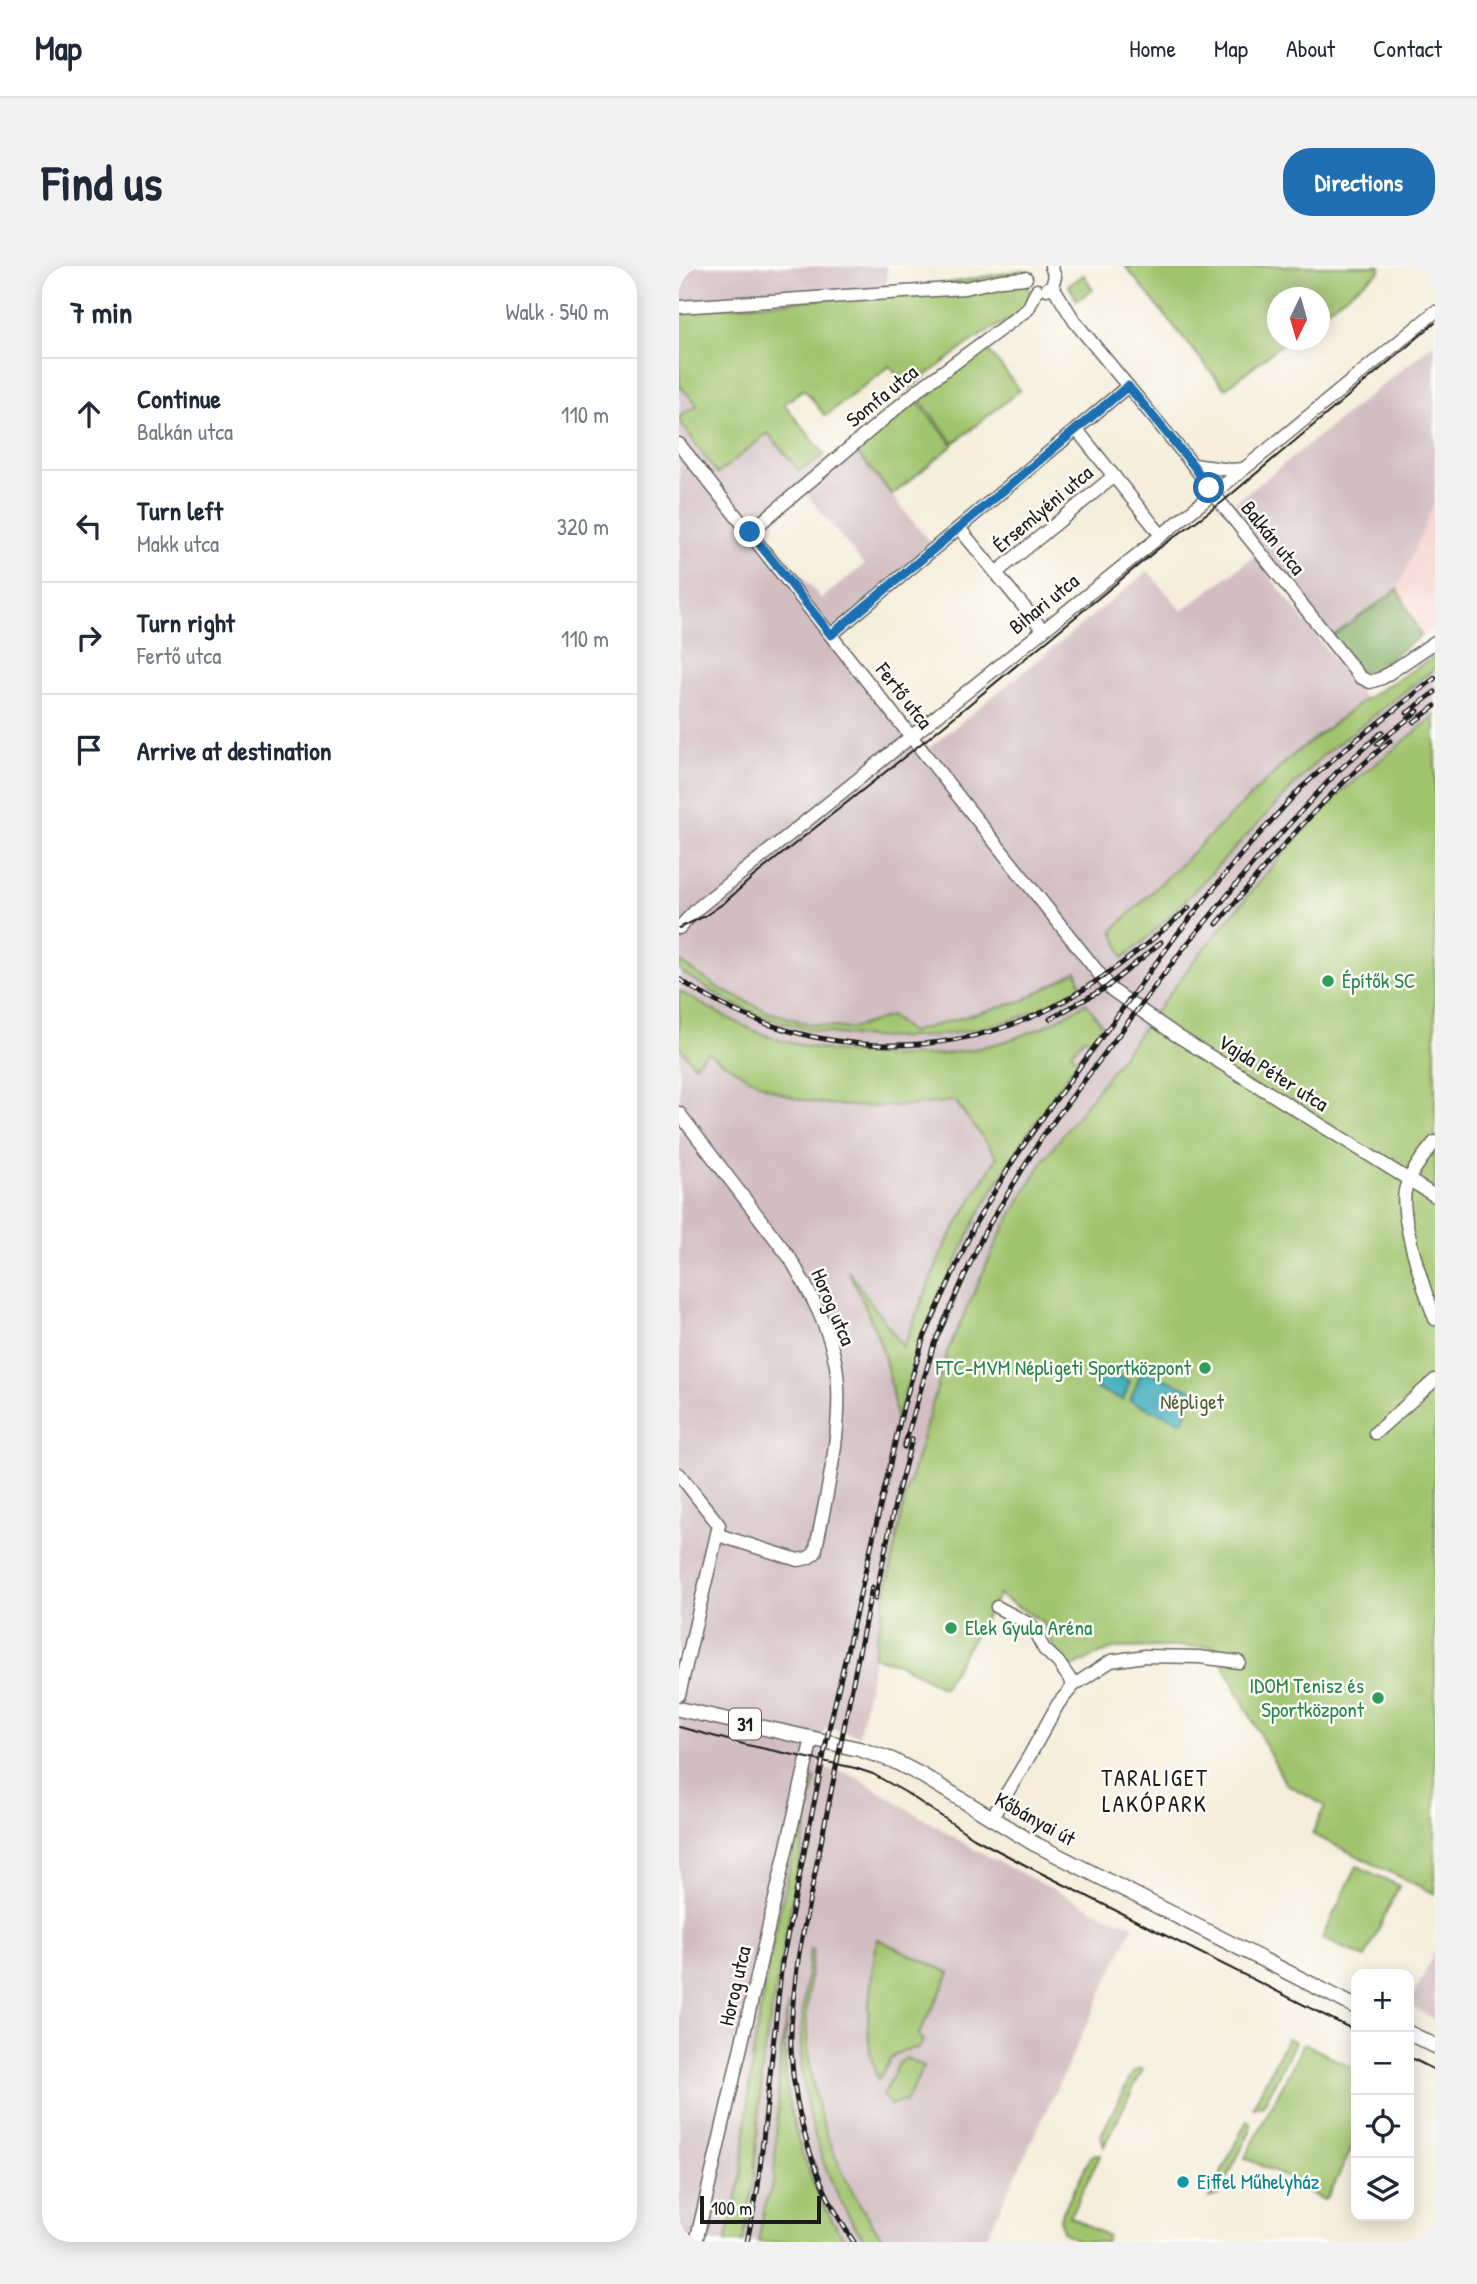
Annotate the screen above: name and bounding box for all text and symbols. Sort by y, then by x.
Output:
text: Map [35,26,82,70]
text: Home [1129,32,1176,64]
text: Map [1214,32,1248,64]
text: About [1286,32,1335,64]
text: Contact [1373,32,1442,64]
button: Directions [1283,148,1435,216]
text: Find us [42,149,162,215]
north arrow [1267,287,1330,350]
text: 7 min [70,292,132,332]
text: Walk · 540 m [505,296,609,327]
street label: Somfa utca [840,358,924,434]
text: Continue [137,381,221,416]
icon: ahead [70,395,108,433]
text: 110 m [561,399,609,430]
text: Balkán utca [137,416,233,447]
street label: Érsemlyéni utca [987,458,1099,559]
route start [1193,472,1224,503]
text: Turn left [137,493,223,528]
street label: Balkán utca [1235,494,1312,581]
icon: left [70,507,108,545]
text: 320 m [557,511,609,542]
route end [734,516,765,547]
text: Makk utca [137,528,219,559]
street label: Bihari utca [1003,567,1085,641]
text: Turn right [137,605,235,640]
icon: right [70,619,108,657]
text: 110 m [561,623,609,654]
text: Fertő utca [137,640,221,671]
street label: Fertő utca [869,656,939,735]
icon: arrive [70,731,108,769]
text: Arrive at destination [137,733,332,768]
place label: Építők SC [1342,966,1415,995]
marker: Építők SC [1320,973,1336,989]
street label: Vajda Péter utca [1212,1027,1334,1118]
street label: Horog utca [804,1264,863,1350]
place label: FTC-MVM Népligeti Sportközpont [935,1353,1192,1382]
marker: FTC-MVM Népligeti Sportközpont [1197,1360,1213,1376]
park label: Népliget [1160,1387,1225,1416]
place label: Elek Gyula Aréna [965,1613,1092,1642]
marker: Elek Gyula Aréna [943,1620,959,1636]
place label: IDOM Tenisz és Sportközpont [1249,1671,1365,1724]
marker: IDOM Tenisz és Sportközpont [1370,1690,1386,1706]
road number: 31 [729,1708,761,1740]
district label: TARALIGET LAKÓPARK [1101,1762,1209,1819]
street label: Kőbányai út [990,1785,1081,1853]
street label: Horog utca [711,1943,758,2029]
map controls [1351,1969,1414,2221]
button: + [1351,1969,1414,2032]
button: − [1351,2032,1414,2095]
button: locate [1351,2095,1414,2158]
button: layers [1351,2158,1414,2221]
place label: Eiffel Műhelyház [1197,2167,1319,2196]
marker: Eiffel Műhelyház [1175,2174,1191,2190]
scale bar [700,2193,821,2225]
text: 100 m [711,2195,752,2221]

